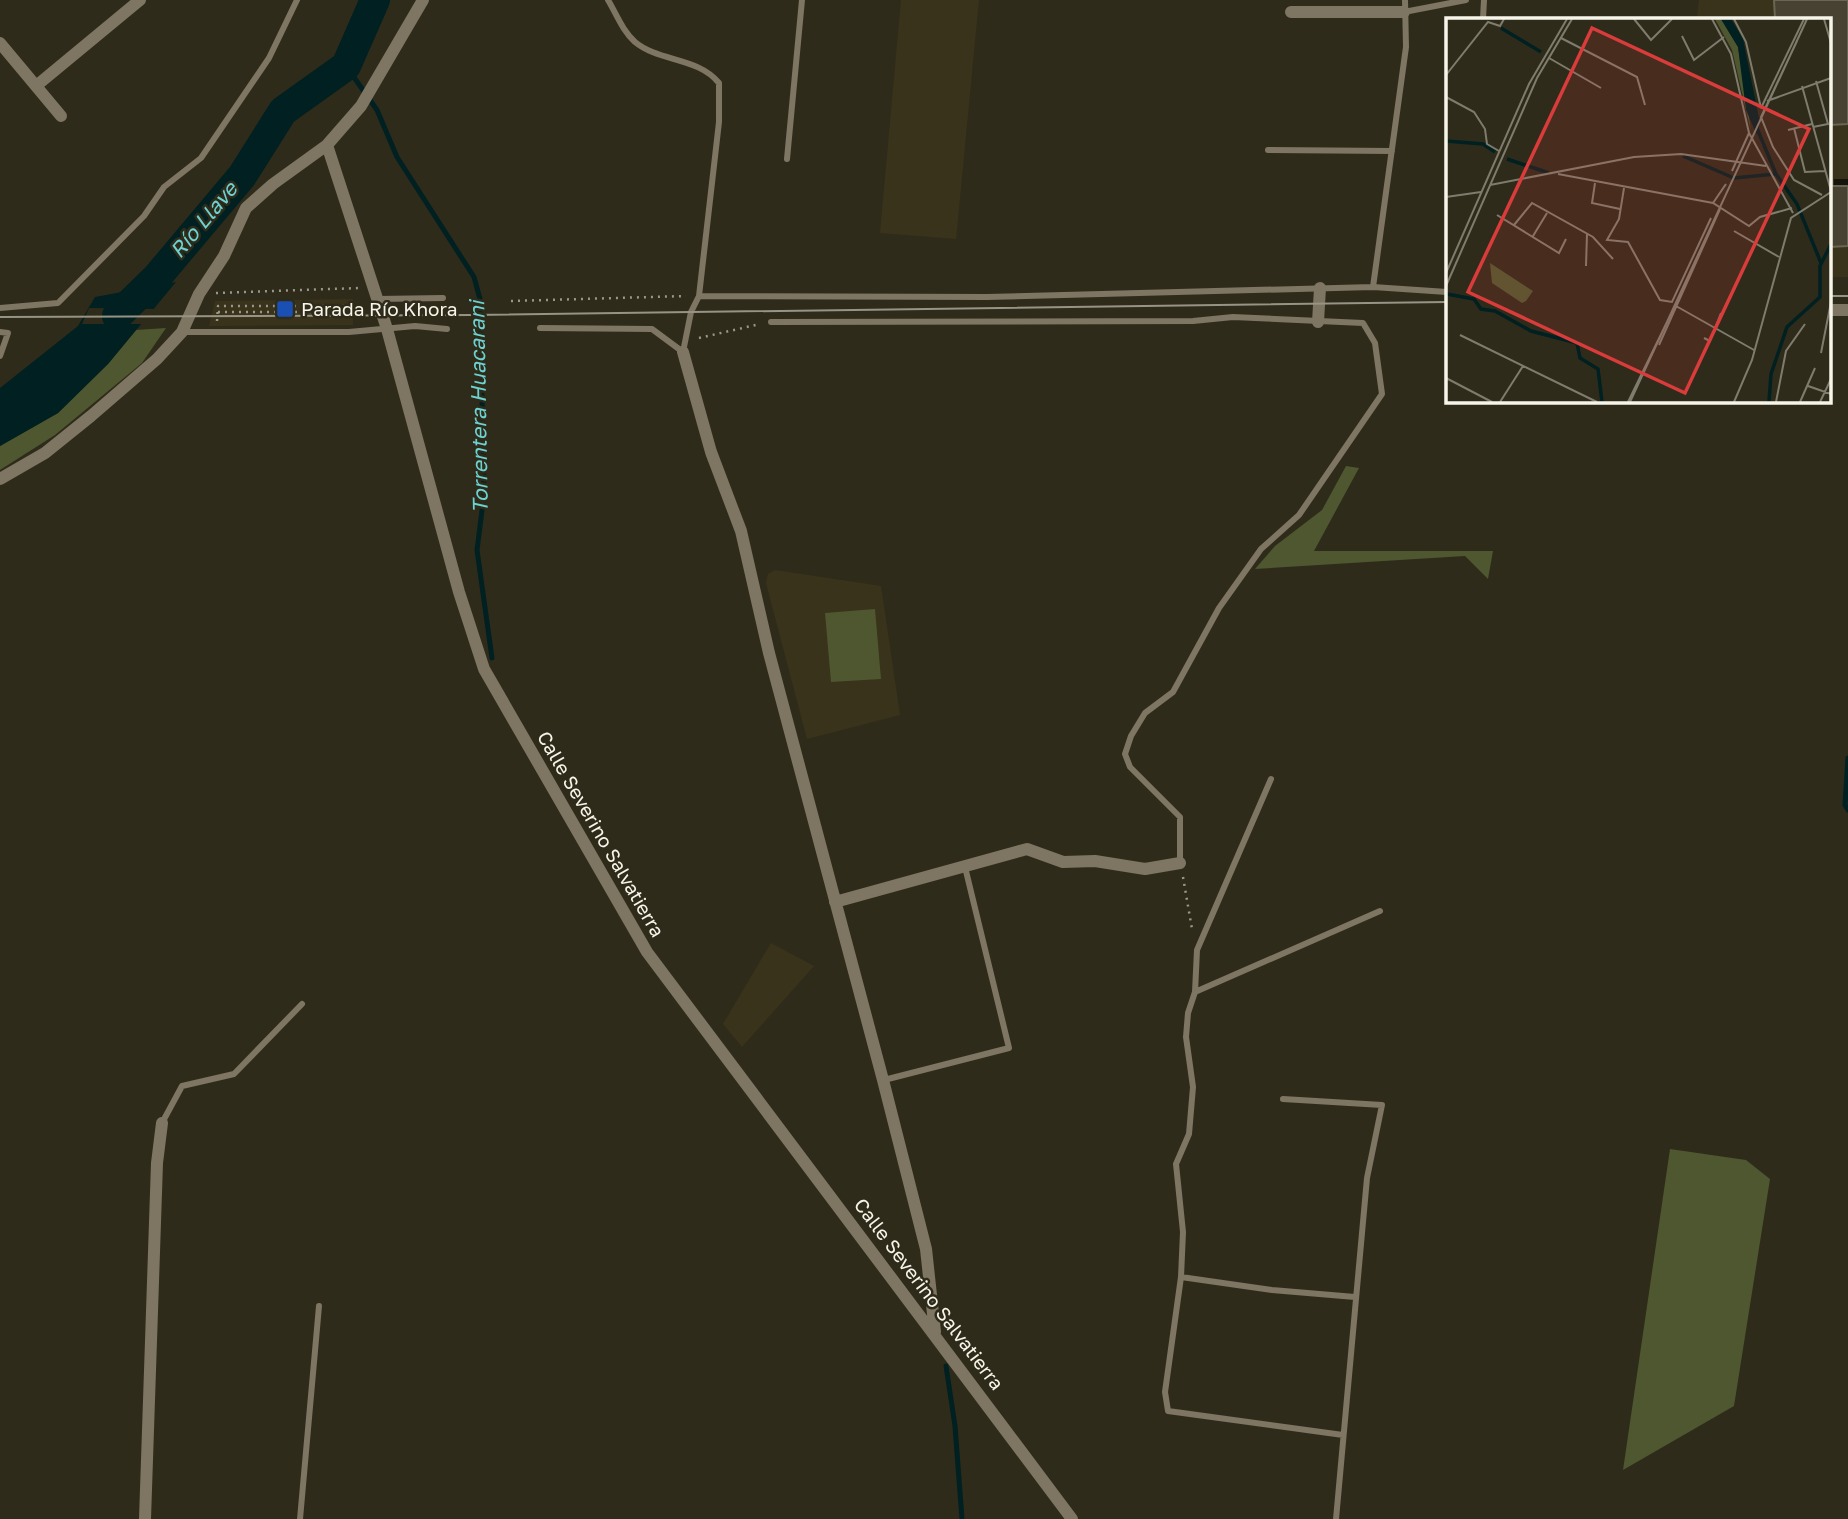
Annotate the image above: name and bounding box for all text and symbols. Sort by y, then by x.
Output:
inset map [1446,18,1830,402]
water label: Río Llave [164,175,244,263]
place label: Parada Río Khora [301,297,457,320]
water label: Torrentera Huacarani [463,298,493,514]
marker: Parada Río Khora [275,299,295,319]
street label: Calle Severino Salvatierra [533,727,670,941]
street label: Calle Severino Salvatierra [850,1193,1009,1394]

